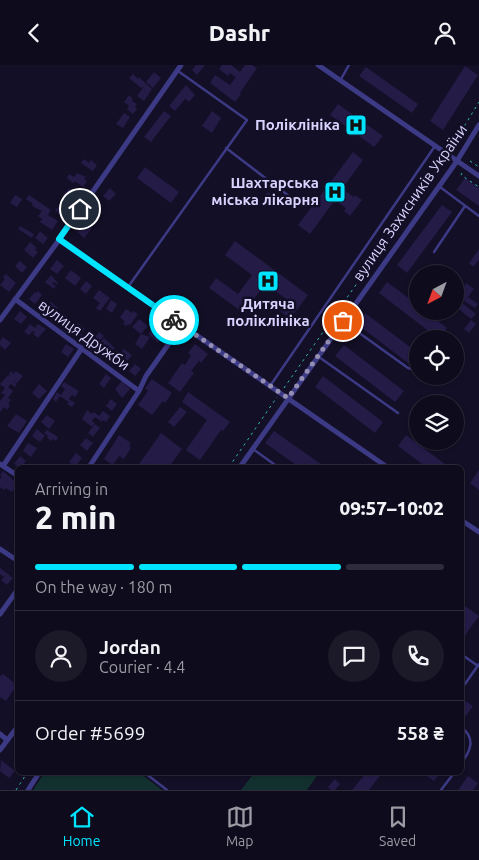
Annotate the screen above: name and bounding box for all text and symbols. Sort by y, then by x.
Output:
icon: back [20,19,48,47]
icon: person [431,19,459,47]
text: Dashr [209,20,270,45]
hospital icon: Поліклініка [344,113,368,137]
place label: Поліклініка [255,116,340,133]
street label: вулиця Захисників України [349,121,470,284]
place label: Шахтарська міська лікарня [211,174,319,208]
hospital icon: Шахтарська міська лікарня [323,180,347,204]
pin [59,188,101,230]
icon: home [66,195,94,223]
north arrow [409,265,464,320]
map controls [409,265,464,450]
hospital icon: Дитяча поліклініка [256,269,280,293]
courier [149,295,199,345]
place label: Дитяча поліклініка [226,295,310,329]
street label: вулиця Дружби [35,296,133,373]
pin [322,300,364,342]
icon: bike [160,306,188,334]
icon: bag [329,307,357,335]
button: locate [409,330,464,385]
button: layers [409,395,464,450]
text: Arriving in [35,480,108,498]
text: 09:57–10:02 [339,497,444,519]
text: 2 min [35,499,116,535]
text: On the way · 180 m [35,578,172,596]
button: person [35,630,87,682]
button: chat [328,630,380,682]
button: phone [392,630,444,682]
text: Jordan [99,636,161,658]
text: Courier · 4.4 [99,658,185,676]
text: Order #5699 [35,722,145,744]
text: 558 ₴ [397,722,444,744]
tab: Home [63,803,100,849]
tab: Map [226,803,254,849]
tab: Saved [379,803,416,849]

